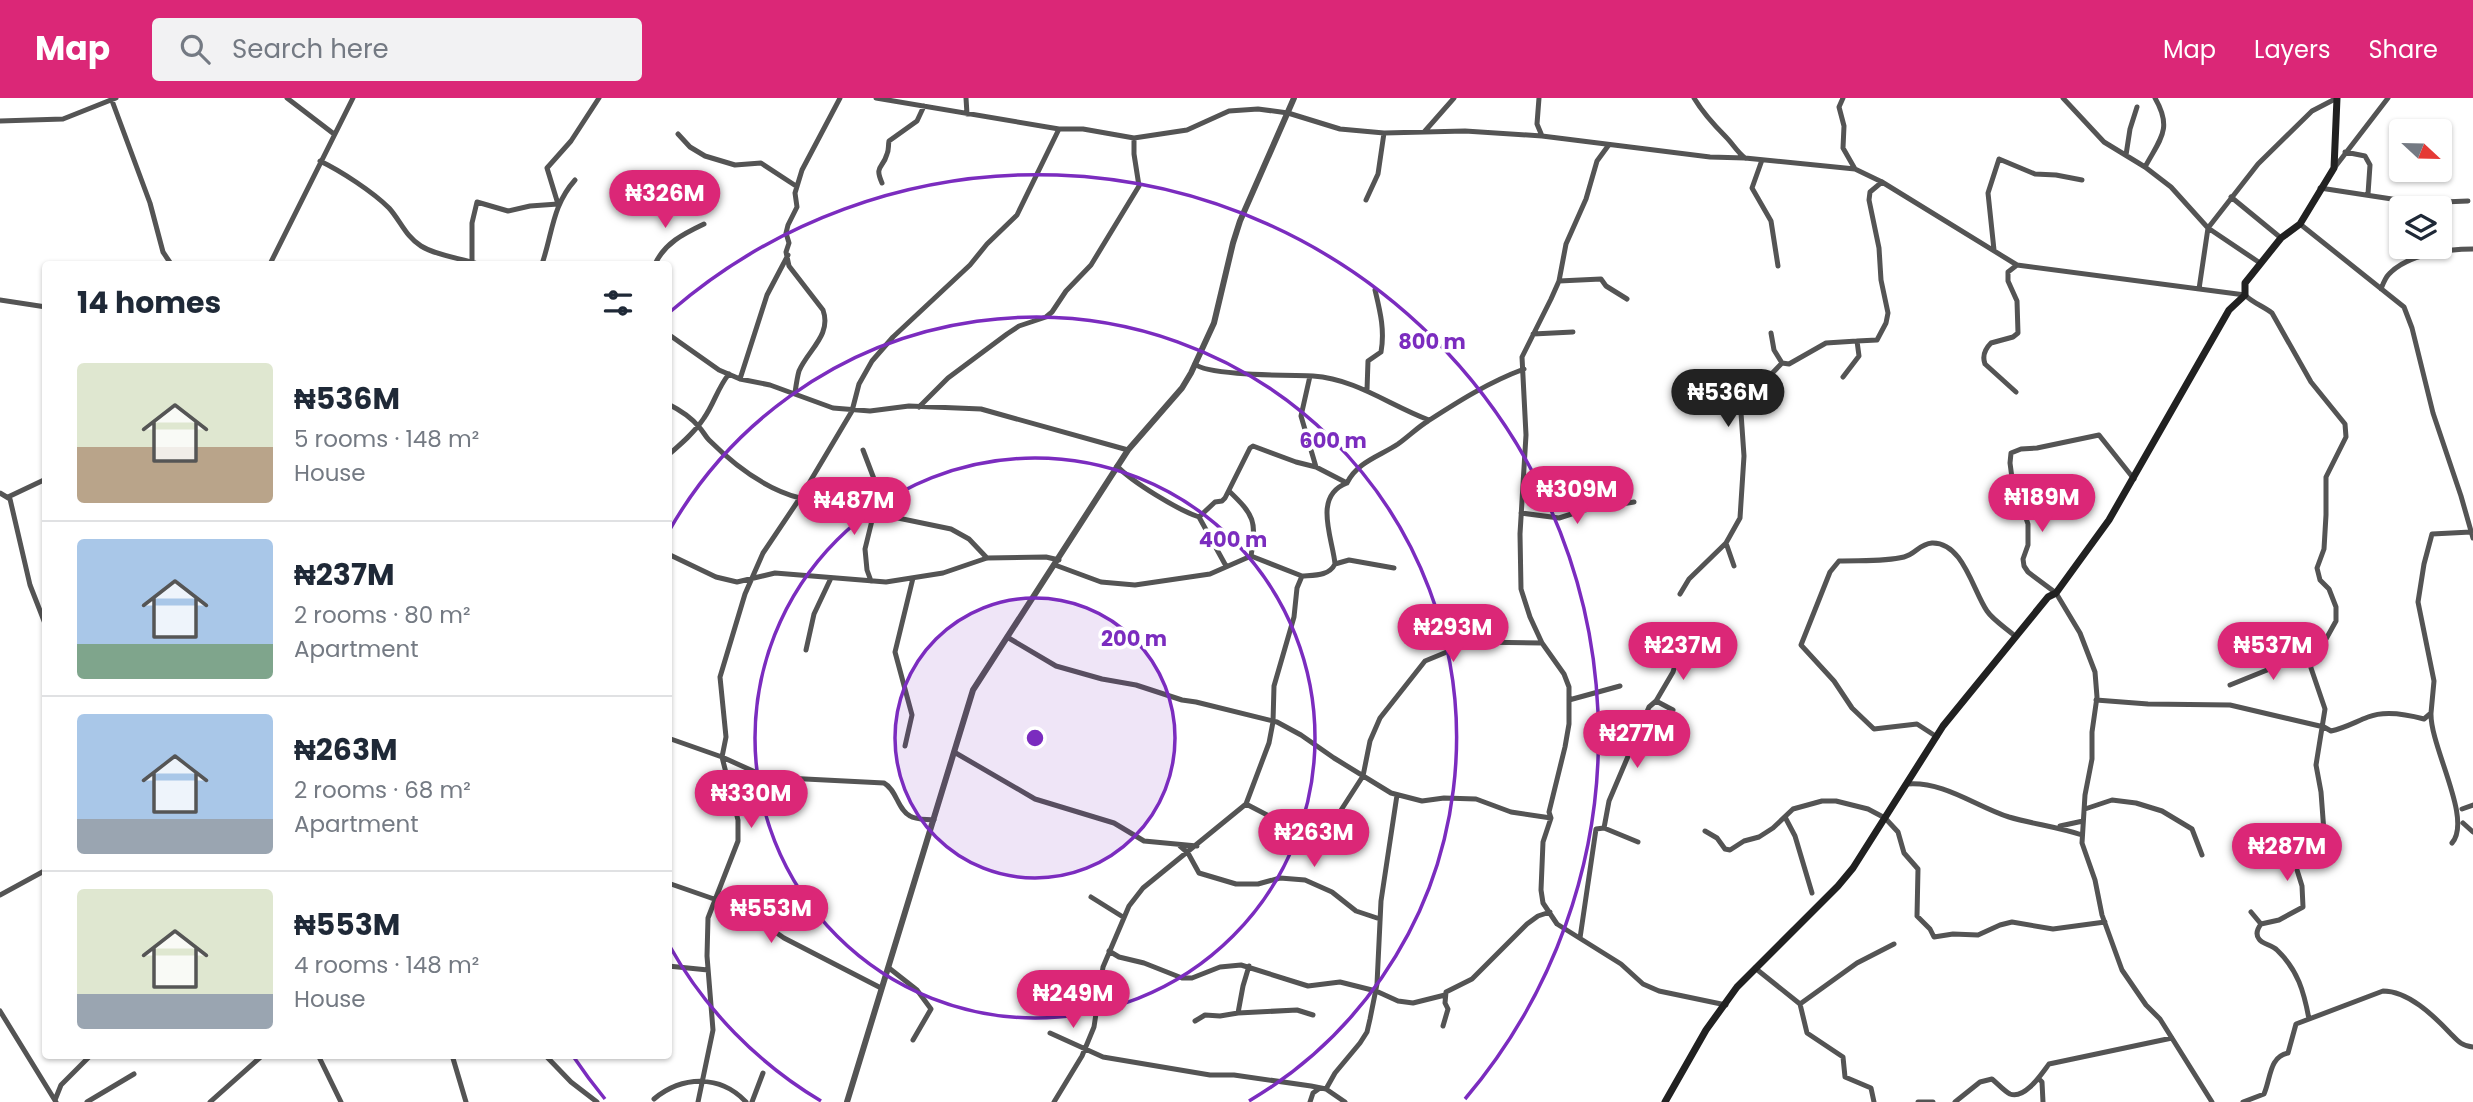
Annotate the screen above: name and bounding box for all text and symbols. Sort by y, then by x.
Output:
search box [152,18,642,81]
text: Map [35,25,110,72]
icon: search [176,30,214,68]
text: Search here [232,31,389,67]
text: Map [2163,33,2216,66]
text: Layers [2254,33,2330,66]
text: Share [2368,33,2438,66]
north arrow [2389,119,2452,182]
map controls [2389,119,2452,259]
pin: ₦326M [616,170,714,230]
text: ₦326M [625,177,705,209]
button: layers [2389,196,2452,259]
text: 14 homes [77,281,221,324]
icon: filters [599,284,637,322]
text: 800 m [1398,327,1466,356]
pin: ₦536M [1679,370,1777,429]
text: ₦536M [1687,376,1769,408]
text: ₦536M [294,377,400,420]
icon: home [133,391,217,475]
text: 5 rooms · 148 m² [294,423,479,455]
text: 600 m [1299,426,1367,455]
text: House [294,457,366,489]
pin: ₦309M [1528,466,1626,526]
text: ₦309M [1537,473,1617,505]
pin: ₦189M [1993,474,2091,534]
pin: ₦487M [805,478,903,537]
text: ₦189M [2004,481,2080,513]
text: ₦487M [814,484,894,516]
text: 400 m [1199,525,1267,554]
text: ₦237M [294,553,395,596]
icon: home [133,567,217,651]
text: 2 rooms · 80 m² [294,599,471,631]
pin: ₦293M [1404,604,1502,664]
text: ₦293M [1414,611,1492,643]
pin: ₦237M [1634,622,1732,682]
pin: ₦537M [2224,622,2322,682]
text: 200 m [1101,624,1167,653]
text: ₦237M [1644,629,1722,661]
text: ₦537M [2234,629,2312,661]
text: Apartment [294,633,419,665]
pin: ₦277M [1588,710,1686,770]
text: ₦277M [1599,717,1675,749]
centre of rings [1023,726,1047,750]
text: ₦263M [294,728,398,771]
icon: home [133,742,217,826]
pin: ₦330M [702,770,800,830]
text: 2 rooms · 68 m² [294,774,471,806]
text: ₦330M [711,777,791,809]
text: Apartment [294,808,419,840]
pin: ₦263M [1265,810,1363,869]
text: ₦263M [1274,816,1354,848]
pin: ₦287M [2238,824,2336,883]
text: ₦287M [2248,830,2326,862]
pin: ₦553M [722,886,820,945]
text: ₦553M [730,892,812,924]
text: ₦553M [294,903,400,946]
icon: home [133,917,217,1001]
text: 4 rooms · 148 m² [294,949,479,981]
pin: ₦249M [1024,970,1122,1030]
text: ₦249M [1033,977,1113,1009]
text: House [294,983,366,1015]

